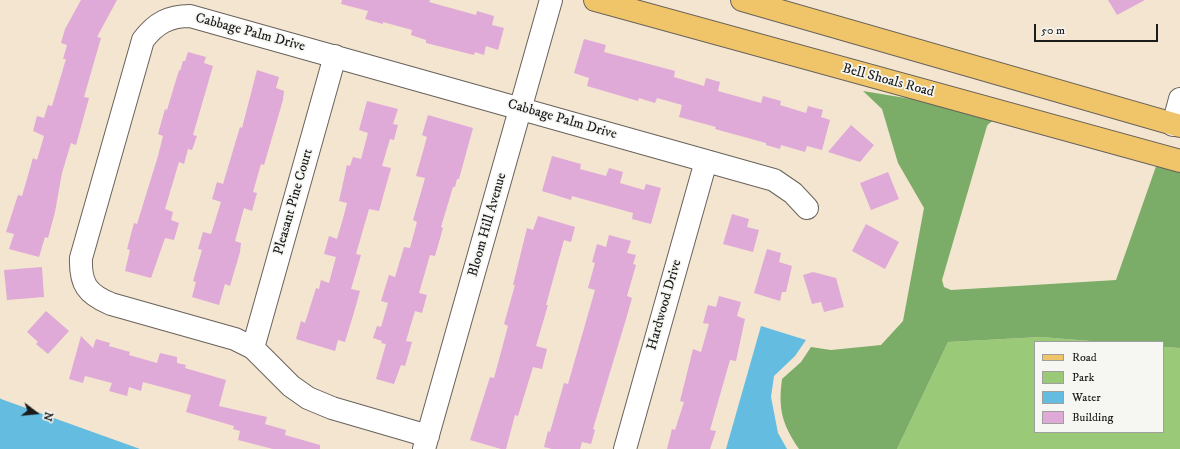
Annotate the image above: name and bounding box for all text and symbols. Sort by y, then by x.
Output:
street label: Cabbage Palm Drive [193,10,307,56]
scale bar [1036,16,1160,42]
text: 50 m [1041,23,1065,38]
street label: Bell Shoals Road [840,61,936,101]
street label: Cabbage Palm Drive [505,96,619,144]
street label: Pleasant Pine Court [271,147,317,257]
street label: Bloom Hill Avenue [465,171,511,279]
street label: Hardwood Drive [644,258,686,352]
legend [1034,341,1164,433]
text: Road [1072,350,1097,365]
text: Park [1072,370,1094,385]
text: Water [1072,390,1101,405]
north arrow [16,393,56,433]
text: N [40,410,56,423]
text: Building [1072,410,1113,425]

